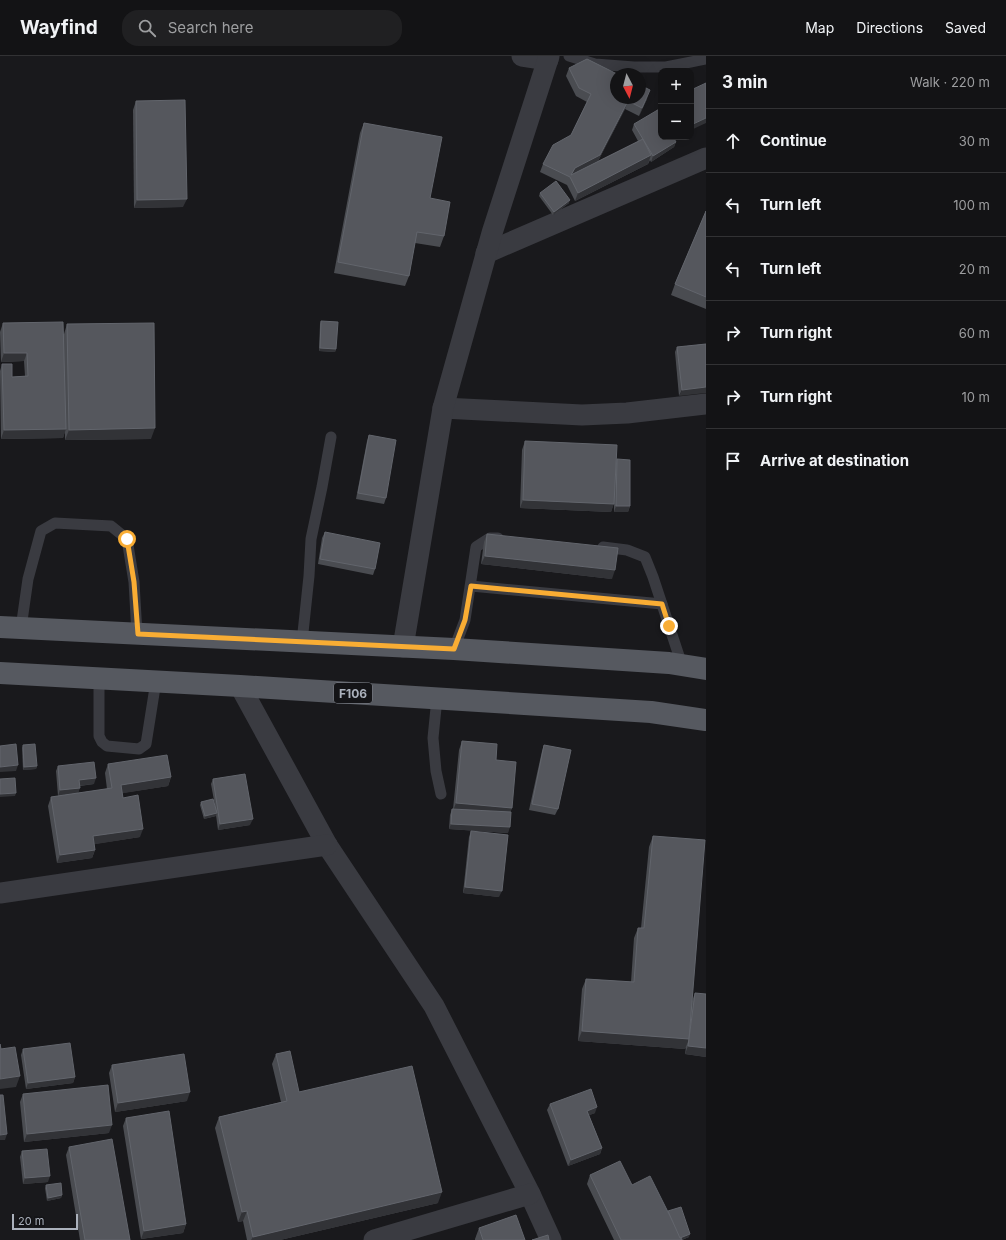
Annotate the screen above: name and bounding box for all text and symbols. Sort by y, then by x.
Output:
search box [122,10,402,46]
text: Wayfind [20,16,98,39]
icon: search [136,17,158,39]
text: Search here [168,18,253,37]
text: Map [805,19,834,36]
text: Directions [856,19,923,36]
text: Saved [945,19,986,36]
north arrow [610,68,646,104]
map controls [658,68,694,140]
button: + [658,68,694,104]
text: 3 min [722,72,768,92]
text: Walk · 220 m [910,74,990,90]
button: − [658,104,694,140]
icon: ahead [722,130,744,152]
text: Continue [760,131,827,150]
text: 30 m [959,133,990,149]
icon: left [722,194,744,216]
text: Turn left [760,195,821,214]
text: 100 m [953,197,990,213]
icon: left [722,258,744,280]
text: Turn left [760,259,821,278]
text: 20 m [959,261,990,277]
icon: right [722,322,744,344]
text: Turn right [760,323,832,342]
text: 60 m [959,325,990,341]
icon: right [722,386,744,408]
text: Turn right [760,387,832,406]
text: 10 m [961,389,990,405]
icon: arrive [722,450,744,472]
text: Arrive at destination [760,451,909,470]
route start [118,530,136,548]
route end [660,617,678,635]
road number: F106 [334,683,372,703]
scale bar [12,1212,78,1231]
text: 20 m [18,1214,44,1228]

